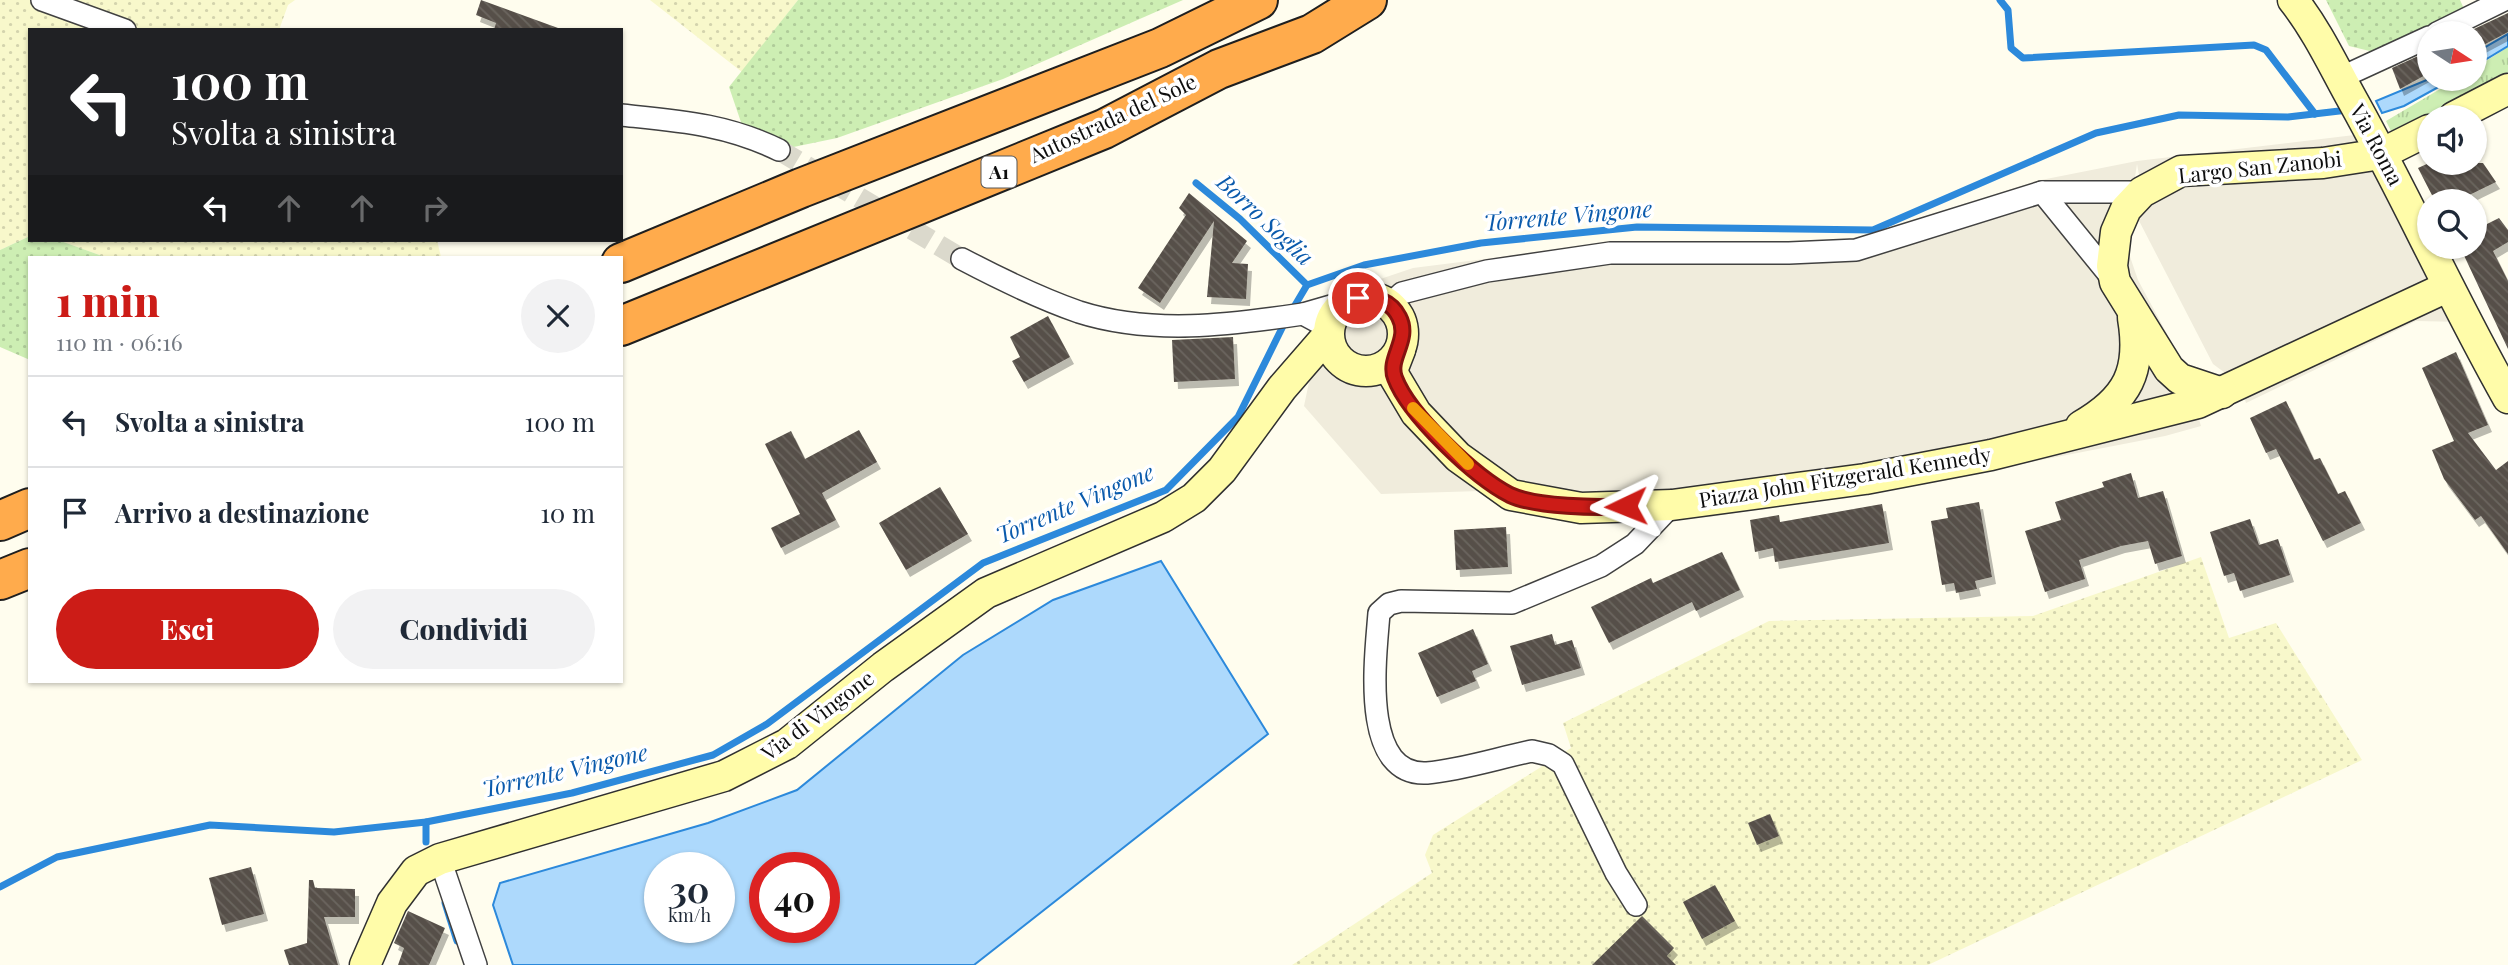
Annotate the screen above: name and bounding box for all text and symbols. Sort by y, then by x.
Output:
north arrow [2417,21,2487,91]
map controls [2417,21,2487,259]
text: 100 m [171,47,309,112]
icon: left [56,56,147,147]
street label: Autostrada del Sole [1023,66,1200,169]
street label: Via Roma [2344,98,2411,190]
button: sound [2417,105,2487,175]
text: Svolta a sinistra [171,110,396,153]
street label: Largo San Zanobi [2177,144,2343,189]
road number: A1 [982,156,1016,188]
water label: Borro Soglia [1210,165,1321,272]
icon: left [197,189,235,227]
icon: ahead [270,189,308,227]
icon: ahead [343,189,381,227]
icon: right [416,189,454,227]
button: search [2417,189,2487,259]
water label: Torrente Vingone [1482,192,1654,237]
pin [1328,268,1388,328]
text: 1 min [56,272,160,328]
button: close [521,279,595,353]
icon: arrive [1339,279,1377,317]
text: 110 m · 06:16 [56,326,183,357]
icon: left [56,403,94,441]
text: Svolta a sinistra [115,404,304,439]
text: 100 m [525,404,595,439]
street label: Piazza John Fitzgerald Kennedy [1697,439,1993,513]
water label: Torrente Vingone [991,455,1158,550]
position arrow [1589,469,1663,543]
icon: arrive [56,494,94,532]
text: Arrivo a destinazione [115,495,369,530]
text: 10 m [540,495,595,530]
button: Esci [56,589,319,669]
button: Condividi [333,589,595,669]
street label: Via di Vingone [754,663,879,766]
water label: Torrente Vingone [479,735,651,804]
speed limit sign: 40 [749,852,840,943]
text: 30 [670,865,709,912]
text: km/h [668,903,711,927]

